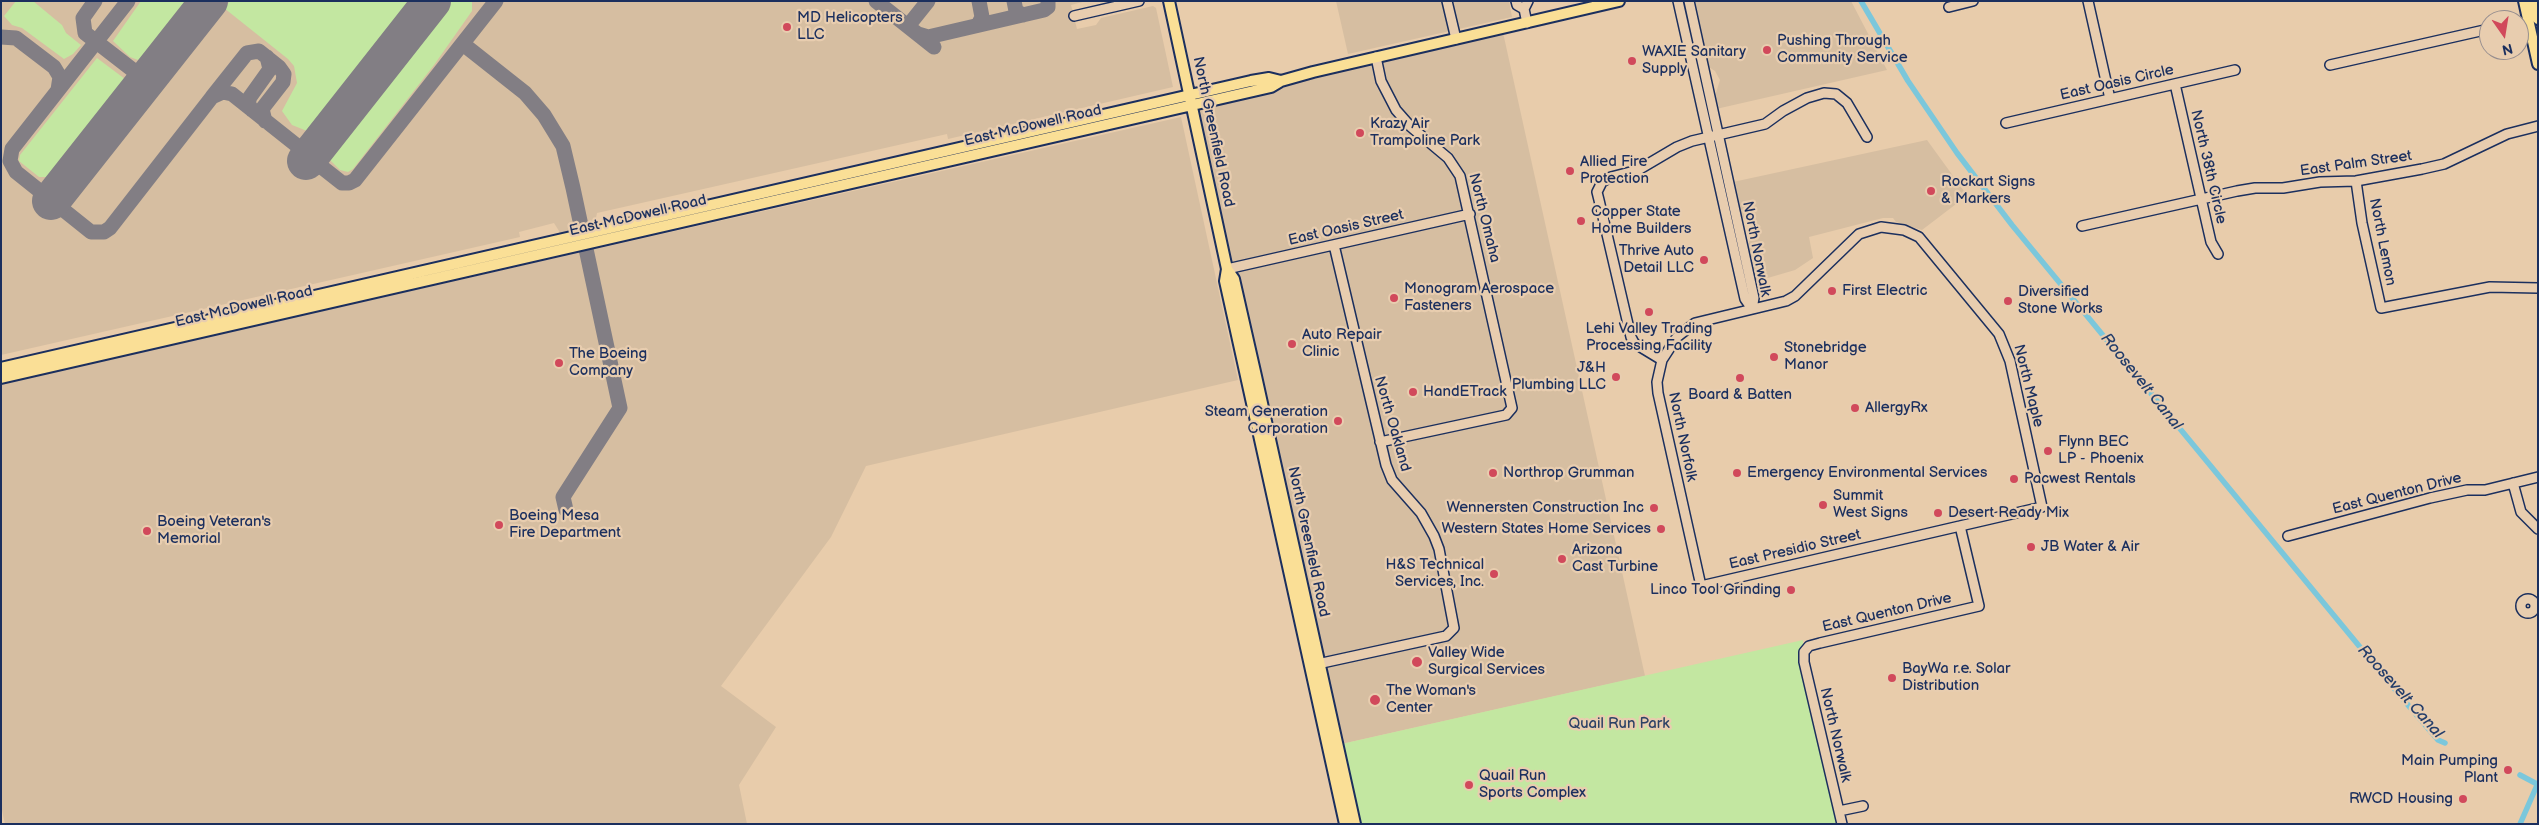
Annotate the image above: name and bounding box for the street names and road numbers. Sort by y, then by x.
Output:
street label: North Greenfield Road [1188,55,1238,209]
street label: East Oasis Circle [2058,61,2176,105]
street label: East McDowell Road [963,101,1103,151]
street label: North 38th Circle [2186,108,2230,226]
street label: East Palm Street [2299,147,2413,181]
street label: North Omaha [1464,171,1504,265]
street label: East McDowell Road [568,191,708,241]
street label: North Lemon [2365,197,2399,287]
street label: North Norwalk [1738,200,1774,298]
street label: East Oasis Street [1287,206,1405,250]
street label: East McDowell Road [174,282,314,332]
street label: North Maple [2009,343,2047,429]
street label: North Oakland [1370,374,1414,474]
street label: North Norfolk [1664,391,1700,483]
street label: North Greenfield Road [1283,465,1333,619]
street label: East Quenton Drive [2331,469,2463,519]
street label: East Presidio Street [1727,526,1863,574]
street label: East Quenton Drive [1821,589,1953,637]
street label: North Norwalk [1815,686,1855,784]

